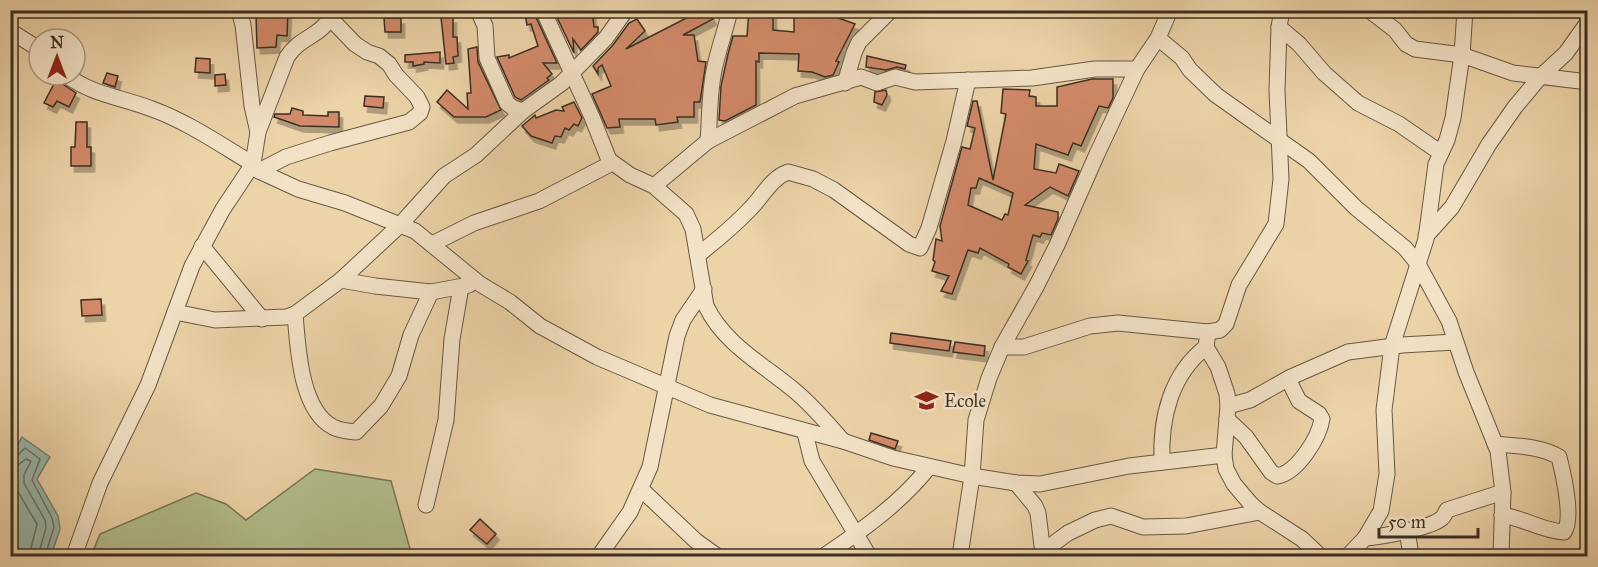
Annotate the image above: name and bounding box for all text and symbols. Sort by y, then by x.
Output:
north arrow [27,27,87,87]
text: N [50,33,64,52]
school or university icon: Ecole [913,388,939,414]
place label: Ecole [944,390,986,412]
scale bar [1379,501,1478,539]
text: 50 m [1388,511,1426,533]

